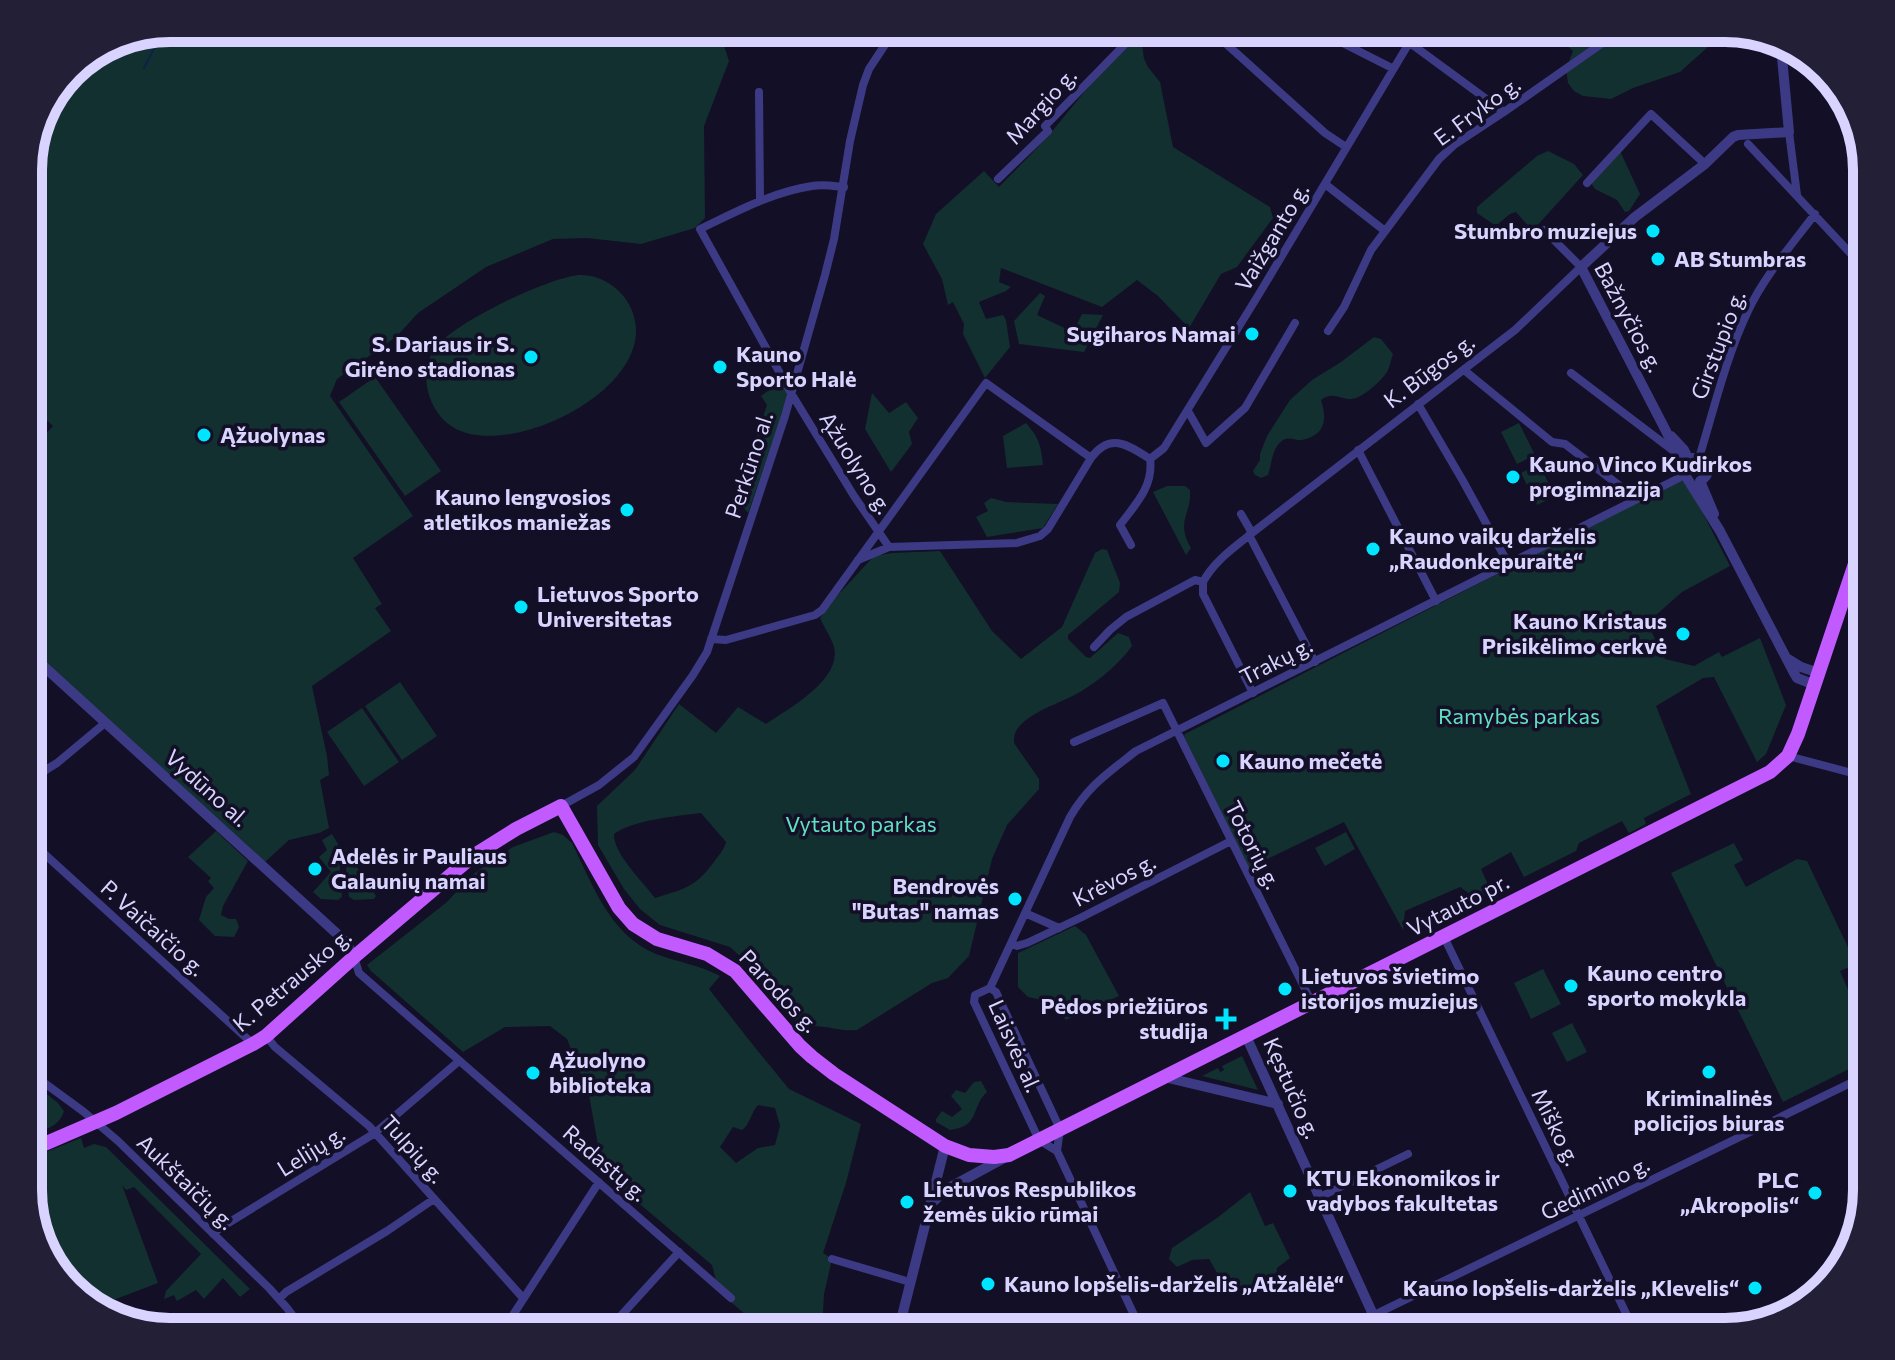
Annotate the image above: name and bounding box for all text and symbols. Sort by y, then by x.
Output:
street label: Margio g. [999,62,1082,149]
street label: E. Fryko g. [1428,70,1525,151]
street label: Vaižganto g. [1229,178,1314,296]
place label: Stumbro muziejus [1454,217,1637,244]
marker: Stumbro muziejus [1644,222,1662,240]
place label: AB Stumbras [1674,245,1806,272]
marker: AB Stumbras [1649,250,1667,268]
street label: Bažnyčios g. [1589,257,1670,376]
street label: Girstupio g. [1684,286,1751,403]
place label: Sugiharos Namai [1067,320,1236,347]
marker: Sugiharos Namai [1243,325,1261,343]
street label: K. Būgos g. [1378,328,1479,413]
place label: S. Dariaus ir S. Girėno stadionas [345,330,515,382]
place label: Kauno Sporto Halė [736,340,857,392]
marker: S. Dariaus ir S. Girėno stadionas [522,348,540,366]
marker: Kauno Sporto Halė [711,358,729,376]
street label: Ąžuolyno g. [814,407,899,519]
street label: Perkūno al. [719,408,778,521]
place label: Ąžuolynas [220,421,326,448]
marker: Ąžuolynas [195,426,213,444]
place label: Kauno Vinco Kudirkos progimnazija [1529,450,1752,502]
marker: Kauno Vinco Kudirkos progimnazija [1504,468,1522,486]
place label: Kauno lengvosios atletikos maniežas [423,483,611,535]
marker: Kauno lengvosios atletikos maniežas [618,501,636,519]
place label: Kauno vaikų darželis „Raudonkepuraitė“ [1389,522,1596,574]
marker: Kauno vaikų darželis „Raudonkepuraitė“ [1364,540,1382,558]
place label: Lietuvos Sporto Universitetas [537,580,699,632]
marker: Lietuvos Sporto Universitetas [512,598,530,616]
place label: Kauno Kristaus Prisikėlimo cerkvė [1482,607,1667,659]
marker: Kauno Kristaus Prisikėlimo cerkvė [1674,625,1692,643]
street label: Trakų g. [1235,631,1317,690]
park label: Ramybės parkas [1438,702,1600,729]
street label: Vydūno al. [160,743,255,832]
place label: Kauno mečetė [1239,747,1382,774]
marker: Kauno mečetė [1214,752,1232,770]
street label: Totorių g. [1220,796,1287,893]
park label: Vytauto parkas [785,810,937,837]
place label: Adelės ir Pauliaus Galaunių namai [331,842,507,894]
street label: Krėvos g. [1068,847,1160,912]
marker: Adelės ir Pauliaus Galaunių namai [306,860,324,878]
street label: Vytauto pr. [1402,867,1513,942]
place label: Bendrovės "Butas" namas [852,872,999,924]
street label: P. Vaičaičio g. [96,874,211,982]
marker: Bendrovės "Butas" namas [1006,890,1024,908]
street label: K. Petrausko g. [227,922,356,1037]
street label: Parodos g. [734,943,825,1038]
place label: Kauno centro sporto mokykla [1587,959,1746,1011]
place label: Lietuvos švietimo istorijos muziejus [1301,962,1479,1014]
marker: Kauno centro sporto mokykla [1562,977,1580,995]
marker: Lietuvos švietimo istorijos muziejus [1276,980,1294,998]
place label: Pėdos priežiūros studija [1040,992,1208,1044]
street label: Laisvės al. [983,995,1048,1096]
marker: Pėdos priežiūros studija [1215,1008,1237,1030]
street label: Kęstučio g. [1258,1033,1327,1143]
place label: Ąžuolyno biblioteka [549,1046,651,1098]
marker: Kriminalinės policijos biuras [1700,1063,1718,1081]
marker: Ąžuolyno biblioteka [524,1064,542,1082]
street label: Miško g. [1526,1084,1587,1170]
place label: Kriminalinės policijos biuras [1634,1084,1784,1136]
street label: Tulpių g. [376,1109,451,1188]
street label: Lelijų g. [272,1119,350,1182]
street label: Radastų g. [558,1119,653,1207]
street label: Aukštaičių g. [132,1128,241,1235]
street label: Gedimino g. [1536,1150,1654,1226]
place label: KTU Ekonomikos ir vadybos fakultetas [1306,1164,1500,1216]
place label: PLC „Akropolis“ [1680,1166,1799,1218]
place label: Lietuvos Respublikos žemės ūkio rūmai [923,1175,1136,1227]
marker: KTU Ekonomikos ir vadybos fakultetas [1281,1182,1299,1200]
marker: PLC „Akropolis“ [1806,1184,1824,1202]
marker: Lietuvos Respublikos žemės ūkio rūmai [898,1193,916,1211]
place label: Kauno lopšelis-darželis „Atžalėlė“ [1004,1270,1344,1297]
place label: Kauno lopšelis-darželis „Klevelis“ [1403,1274,1739,1301]
marker: Kauno lopšelis-darželis „Atžalėlė“ [979,1275,997,1293]
marker: Kauno lopšelis-darželis „Klevelis“ [1746,1279,1764,1297]

